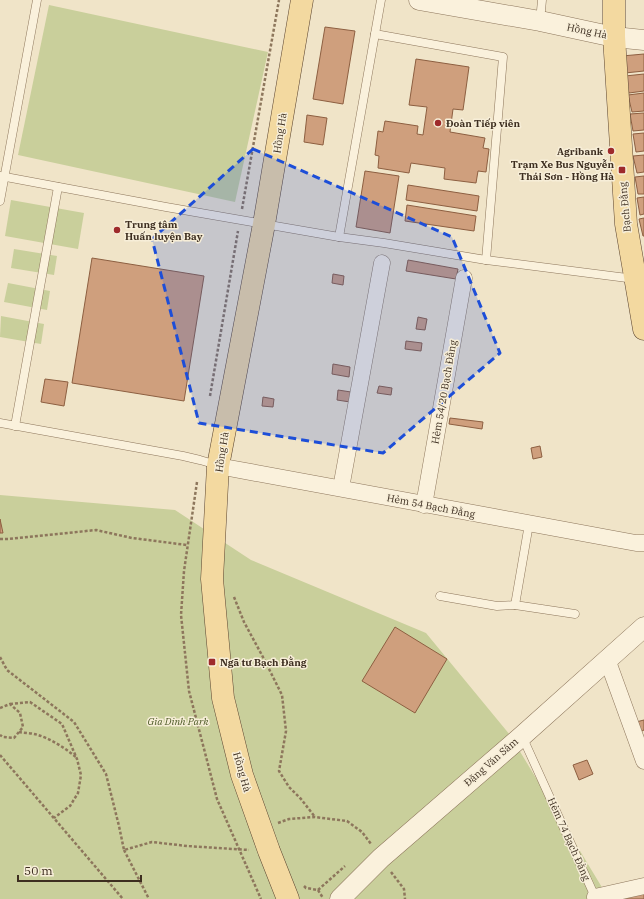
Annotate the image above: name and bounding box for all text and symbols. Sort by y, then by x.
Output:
street label: Hồng Hà [566,20,609,42]
street label: Hồng Hà [270,111,290,154]
place label: Đoàn Tiếp viên [446,117,521,130]
marker: Đoàn Tiếp viên [433,118,443,128]
place label: Agribank [557,145,604,158]
marker: Agribank [606,146,616,156]
place label: Trạm Xe Bus Nguyễn Thái Sơn - Hồng Hà [511,158,614,183]
marker: Trạm Xe Bus Nguyễn Thái Sơn - Hồng Hà [617,165,627,175]
street label: Bạch Đằng [616,181,634,233]
place label: Trung tâm Huấn luyện Bay [125,218,203,243]
marker: Trung tâm Huấn luyện Bay [112,225,122,235]
street label: Hẻm 54/20 Bạch Đằng [428,338,460,445]
street label: Hồng Hà [212,430,232,473]
street label: Hẻm 54 Bạch Đằng [386,491,477,521]
place label: Ngã tư Bạch Đằng [220,656,307,669]
marker: Ngã tư Bạch Đằng [207,657,217,667]
park label: Gia Dinh Park [147,715,209,728]
street label: Đặng Văn Sâm [461,735,521,789]
street label: Hồng Hà [230,751,254,794]
street label: Hẻm 74 Bạch Đằng [545,795,593,883]
scale bar [18,857,141,883]
text: 50 m [24,863,53,878]

